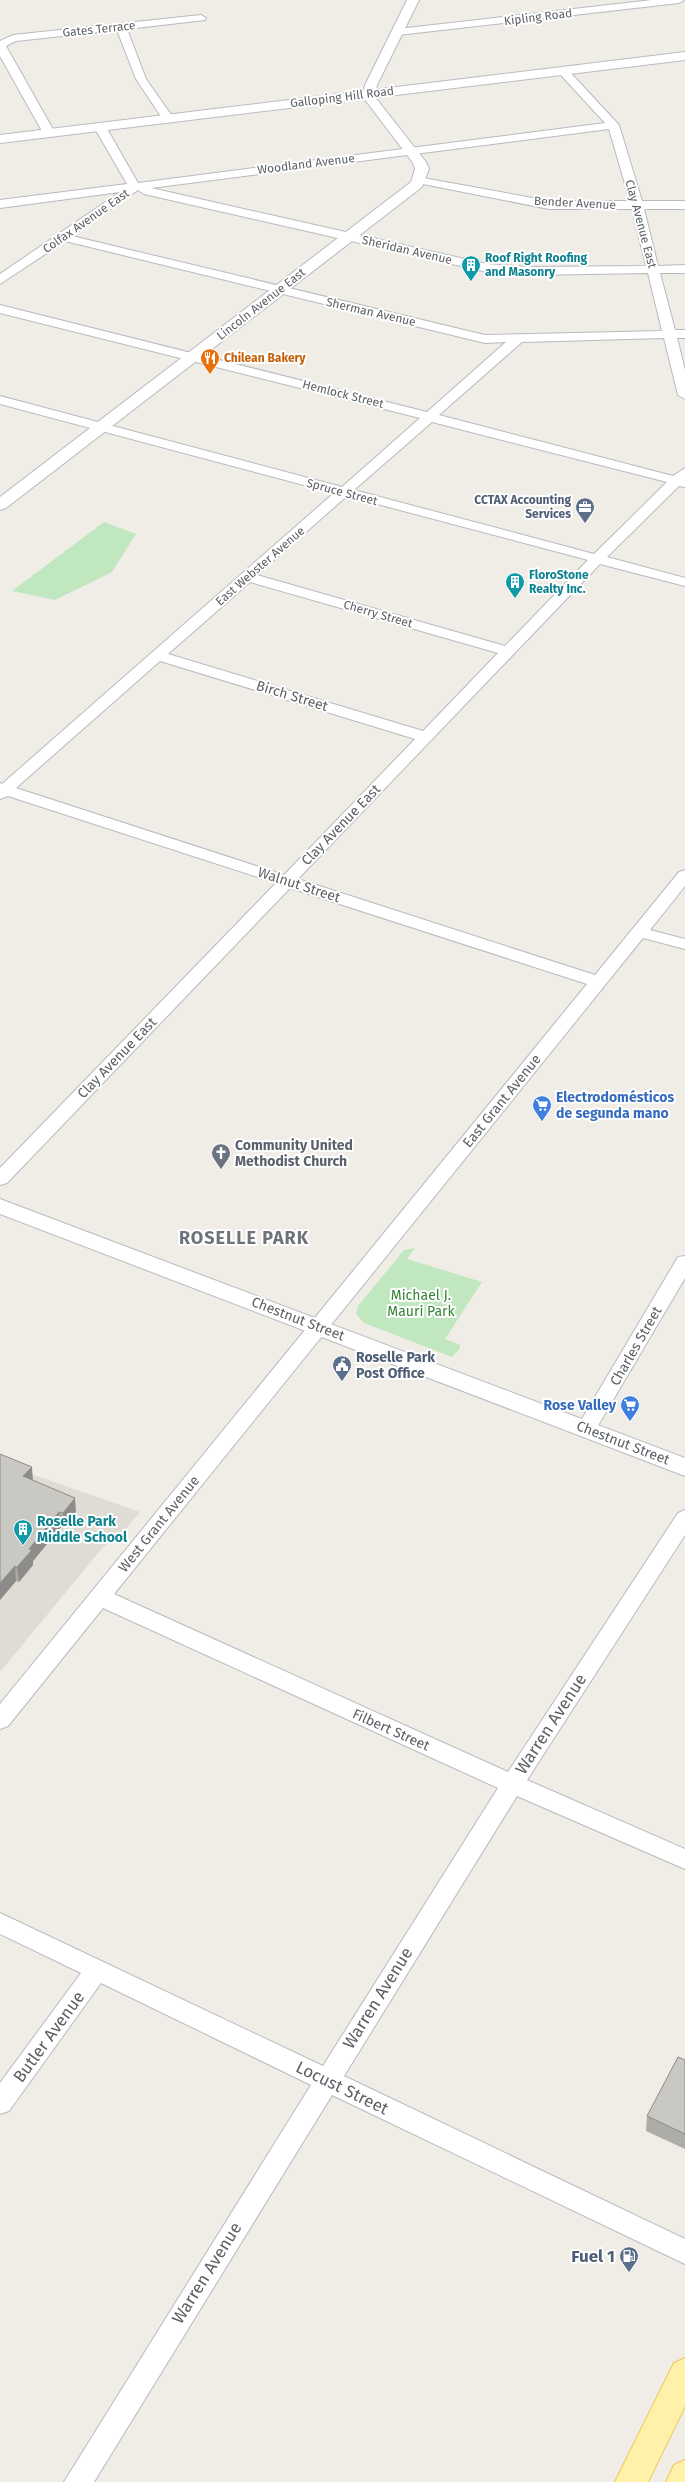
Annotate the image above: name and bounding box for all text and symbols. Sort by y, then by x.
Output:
street label: Kipling Road [503,6,573,28]
street label: Gates Terrace [62,18,136,40]
street label: Galloping Hill Road [289,84,395,110]
street label: Woodland Avenue [256,151,356,177]
street label: Clay Avenue East [622,178,660,270]
street label: Colfax Avenue East [40,186,132,256]
street label: Bender Avenue [534,194,616,212]
street label: Sheridan Avenue [361,233,453,267]
place label: Roof Right Roofing and Masonry [485,251,588,279]
building icon: Roof Right Roofing and Masonry [460,254,482,282]
street label: Lincoln Avenue East [214,265,308,343]
street label: Sherman Avenue [325,295,417,329]
restaurant icon: Chilean Bakery [199,347,221,375]
place label: Chilean Bakery [224,351,306,365]
street label: Hemlock Street [301,377,386,411]
street label: Spruce Street [305,476,380,508]
place label: CCTAX Accounting Services [474,493,571,521]
office icon: CCTAX Accounting Services [574,496,596,524]
street label: East Webster Avenue [213,524,307,608]
place label: FloroStone Realty Inc. [529,568,589,596]
building icon: FloroStone Realty Inc. [504,571,526,599]
street label: Cherry Street [342,597,415,631]
street label: Birch Street [254,677,331,715]
street label: Clay Avenue East [298,780,385,869]
street label: Walnut Street [256,864,343,907]
street label: Clay Avenue East [74,1013,161,1102]
street label: East Grant Avenue [459,1051,545,1151]
place label: Electrodomésticos de segunda mano [556,1089,674,1122]
supermarket icon: Electrodomésticos de segunda mano [531,1094,553,1122]
place label: Community United Methodist Church [235,1137,353,1170]
church icon: Community United Methodist Church [210,1142,232,1170]
district label: ROSELLE PARK [179,1227,309,1249]
park label: Michael J. Mauri Park [387,1287,455,1320]
street label: Chestnut Street [249,1293,348,1345]
street label: Charles Street [606,1302,666,1389]
place label: Roselle Park Post Office [356,1349,435,1382]
public building icon: Roselle Park Post Office [331,1354,353,1382]
supermarket icon: Rose Valley [619,1394,641,1422]
place label: Rose Valley [544,1397,617,1414]
street label: Chestnut Street [574,1417,673,1469]
street label: West Grant Avenue [115,1472,203,1576]
place label: Roselle Park Middle School [37,1513,128,1546]
building icon: Roselle Park Middle School [12,1518,34,1546]
street label: Warren Avenue [511,1670,591,1778]
street label: Filbert Street [350,1705,433,1755]
street label: Warren Avenue [338,1943,418,2053]
street label: Butler Avenue [9,1987,89,2087]
street label: Locust Street [292,2057,393,2120]
street label: Warren Avenue [167,2218,247,2328]
fuel station icon: Fuel 1 [618,2245,640,2273]
place label: Fuel 1 [571,2246,615,2267]

